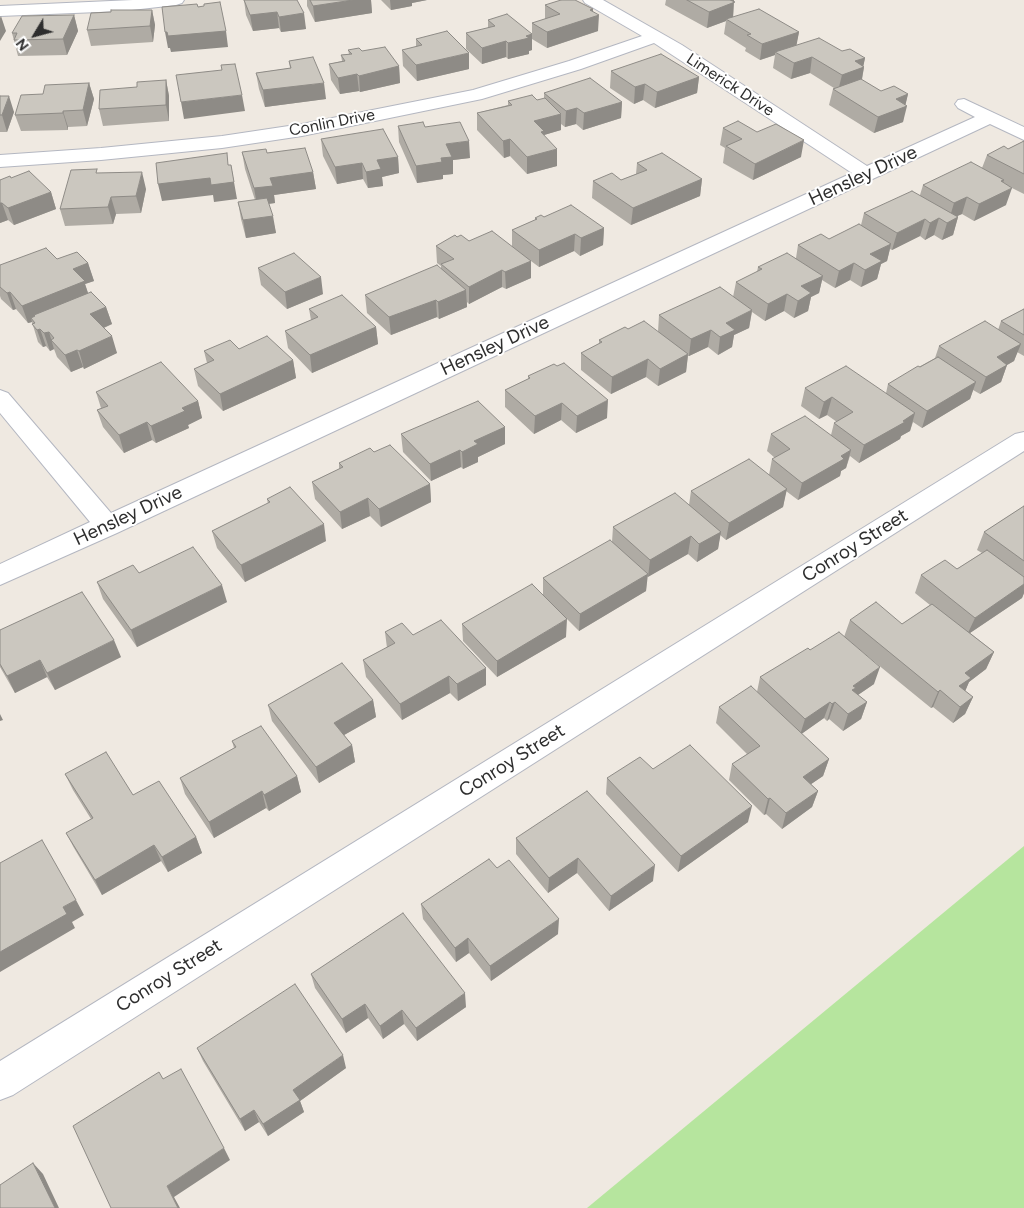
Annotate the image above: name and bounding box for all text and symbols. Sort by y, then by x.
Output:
north arrow [10,10,60,60]
text: N [13,35,33,54]
street label: Limerick Drive [682,49,778,121]
street label: Conlin Drive [288,105,376,141]
street label: Hensley Drive [805,141,921,211]
street label: Hensley Drive [437,311,553,381]
street label: Hensley Drive [70,481,186,551]
street label: Conroy Street [798,504,912,588]
street label: Conroy Street [455,719,569,803]
street label: Conroy Street [112,934,226,1018]

